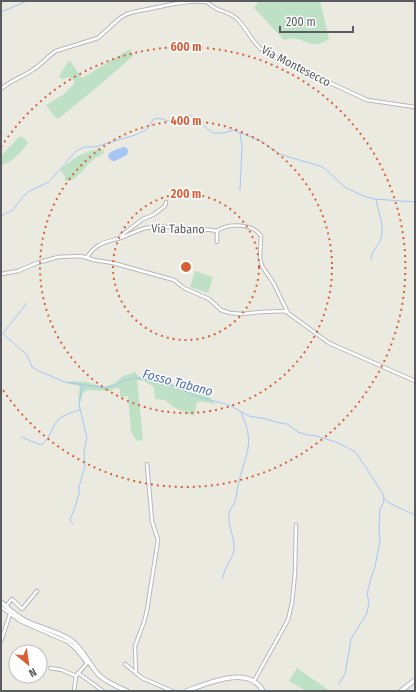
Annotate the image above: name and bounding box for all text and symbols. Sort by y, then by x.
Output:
scale bar [280,8,353,34]
text: 200 m [286,15,316,29]
text: 600 m [170,40,202,54]
street label: Via Montesecco [259,43,333,89]
text: 400 m [171,114,201,128]
text: 200 m [170,187,201,201]
street label: Via Tabano [151,222,205,236]
centre of rings [179,260,193,274]
water label: Fosso Tabano [141,366,215,399]
north arrow [8,644,48,684]
text: N [27,665,39,680]

